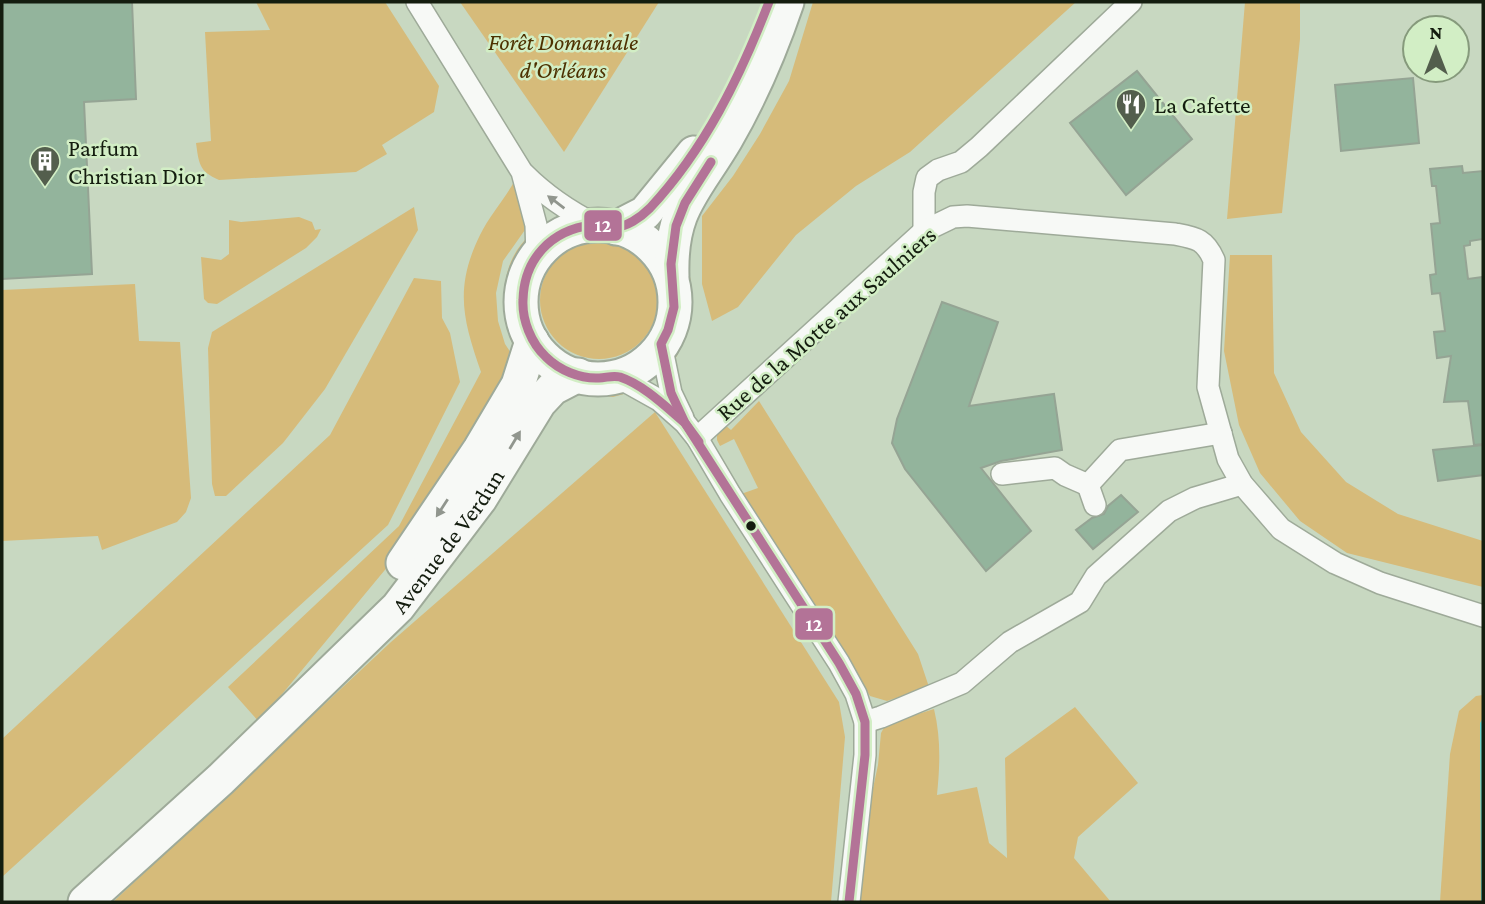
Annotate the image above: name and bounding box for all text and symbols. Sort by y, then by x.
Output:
north arrow [1401,14,1471,84]
text: N [1430,22,1443,43]
park label: Forêt Domaniale d'Orléans [488,28,638,83]
restaurant icon: La Cafette [1114,87,1148,131]
place label: La Cafette [1154,91,1251,118]
place label: Parfum Christian Dior [68,134,205,189]
building icon: Parfum Christian Dior [28,144,62,188]
one-way arrow [547,196,565,210]
line badge: 12 [583,209,623,242]
text: 12 [595,215,612,236]
street label: Rue de la Motte aux Saulniers [711,220,941,426]
one-way arrow [509,431,521,450]
street label: Avenue de Verdun [385,463,509,618]
one-way arrow [435,498,448,517]
unlabelled marker [744,519,758,533]
line badge: 12 [794,607,834,641]
text: 12 [806,614,823,635]

